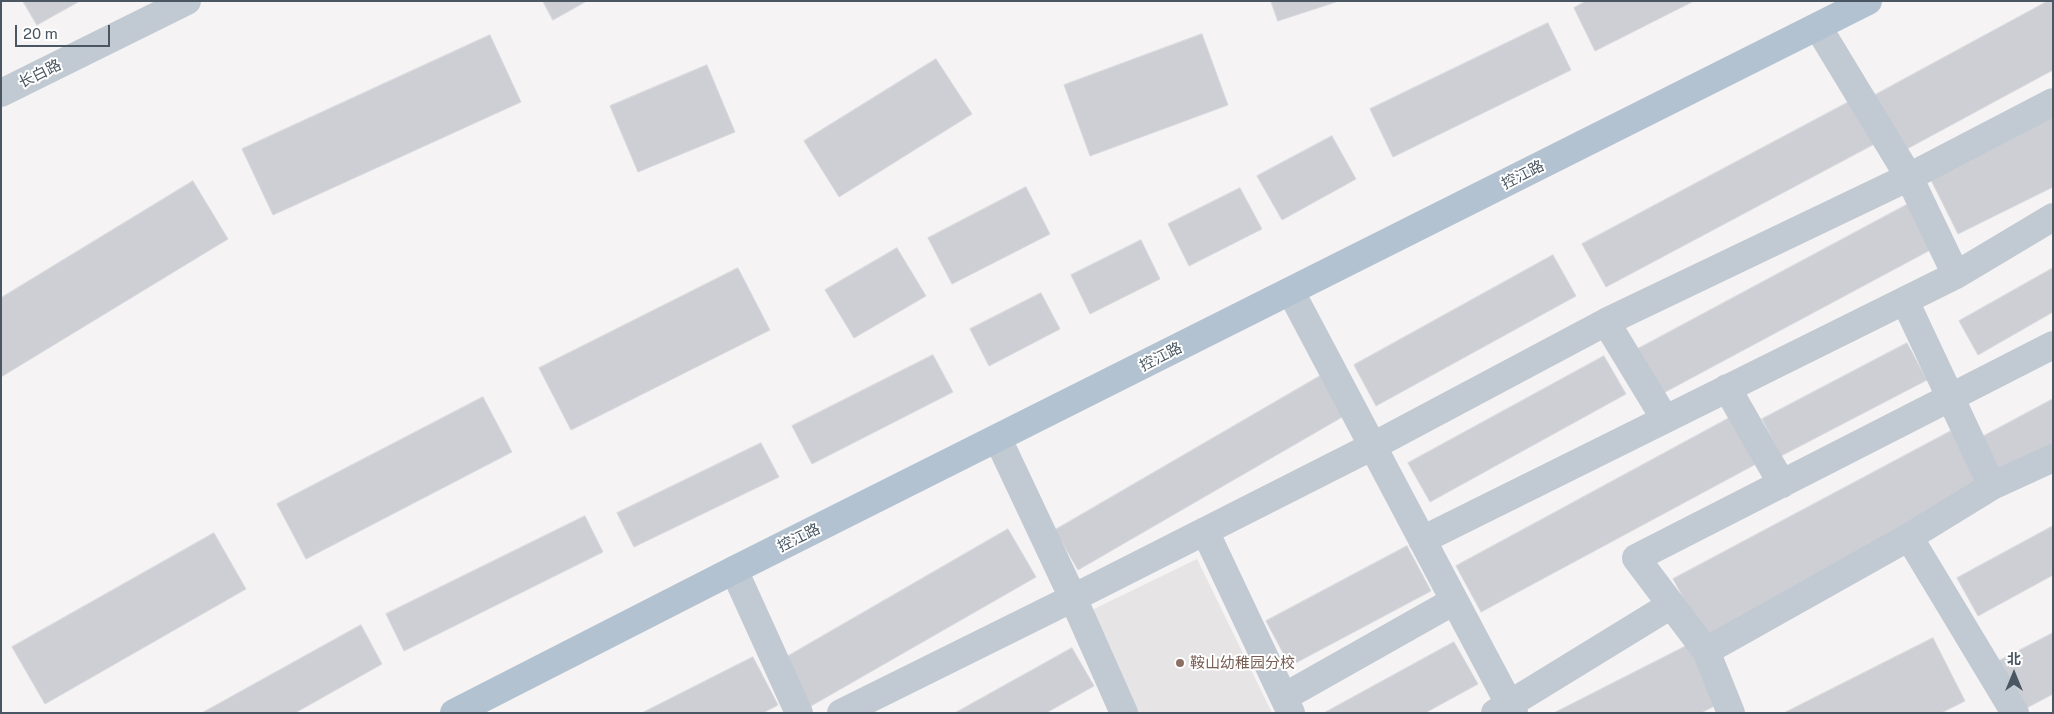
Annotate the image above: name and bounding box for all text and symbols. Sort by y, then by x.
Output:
scale bar [18,15,112,47]
text: 20 m [23,25,58,42]
street label: 长白路 [16,56,64,92]
street label: 控江路 [1499,157,1547,193]
street label: 控江路 [1137,339,1185,375]
street label: 控江路 [775,520,823,556]
north arrow [1989,649,2039,699]
text: 北 [2007,651,2021,667]
place label: 鞍山幼稚园分校 [1190,654,1295,672]
marker: 鞍山幼稚园分校 [1174,657,1186,669]

